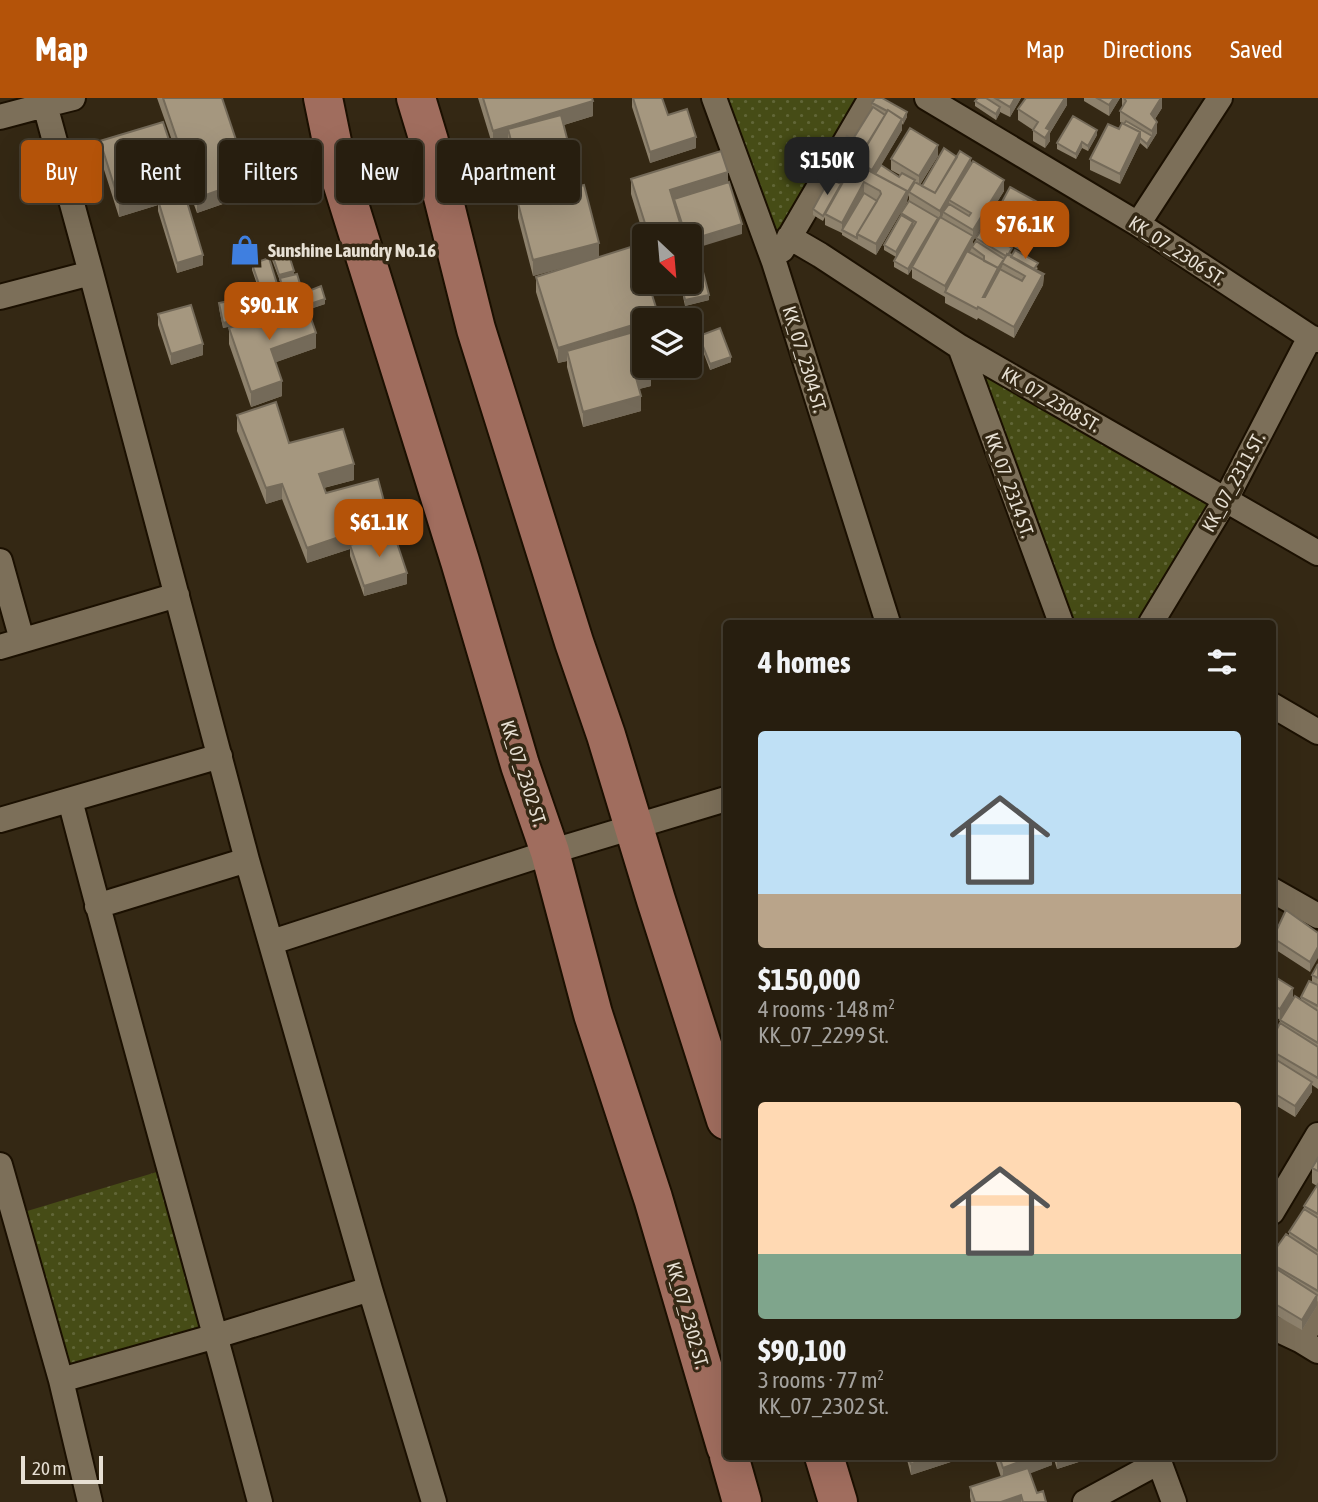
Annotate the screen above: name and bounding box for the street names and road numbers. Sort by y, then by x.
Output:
street label: KK_07_2306 ST. [1125,211,1229,289]
street label: KK_07_2304 ST. [778,303,832,415]
street label: KK_07_2308 ST. [998,362,1104,436]
street label: KK_07_2311 ST. [1197,429,1269,535]
street label: KK_07_2314 ST. [981,430,1039,540]
street label: KK_07_2302 ST. [497,717,551,829]
street label: KK_07_2302 ST. [662,1259,714,1371]

